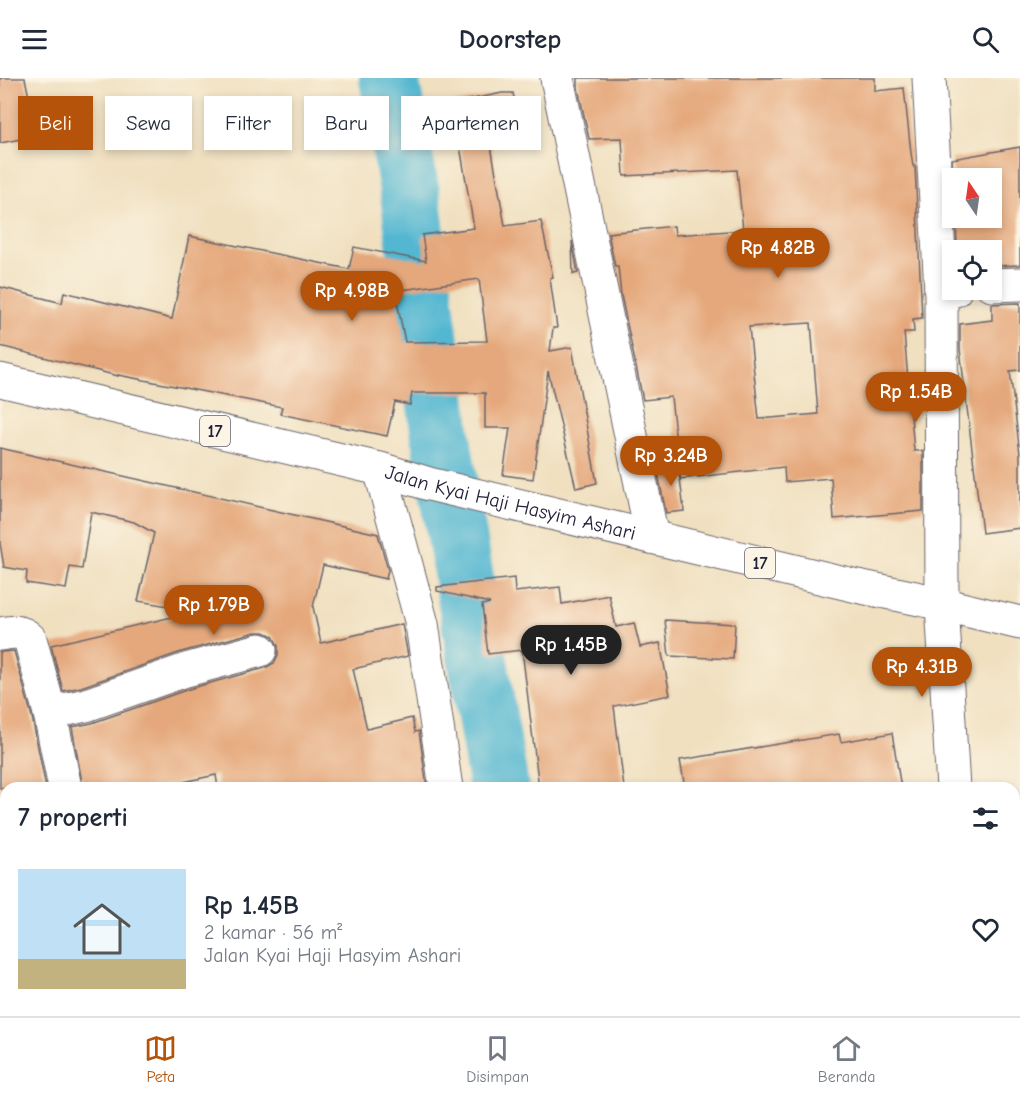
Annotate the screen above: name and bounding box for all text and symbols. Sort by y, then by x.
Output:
icon: menu [18,23,51,56]
icon: search [969,23,1002,56]
text: Doorstep [459,24,561,55]
chip: Beli [18,96,93,150]
chip: Sewa [105,96,192,150]
chip: Filter [204,96,292,150]
chip: Baru [304,96,389,150]
chip: Apartemen [401,96,541,150]
north arrow [942,168,1002,228]
map controls [942,168,1002,300]
pin: Rp 4.82B [716,228,840,279]
text: Rp 4.82B [741,236,815,259]
button: locate [942,240,1002,300]
pin: Rp 4.98B [290,271,414,322]
text: Rp 4.98B [314,279,390,302]
pin: Rp 1.54B [854,372,978,423]
text: Rp 1.54B [880,380,952,403]
road number: 17 [200,416,230,446]
pin: Rp 3.24B [609,436,733,487]
text: Rp 3.24B [634,444,708,467]
street label: Jalan Kyai Haji Hasyim Ashari [382,460,638,544]
road number: 17 [745,548,775,578]
pin: Rp 1.79B [152,585,276,636]
text: Rp 1.79B [178,593,250,616]
pin: Rp 1.45B [509,625,633,676]
text: Rp 1.45B [535,633,607,656]
pin: Rp 4.31B [860,647,984,698]
text: Rp 4.31B [886,655,958,678]
icon: filters [969,802,1002,835]
text: 7 properti [18,803,128,833]
text: Rp 1.45B [204,891,299,921]
icon: home [66,893,138,965]
icon: heart [969,913,1002,946]
text: 2 kamar · 56 m² [204,921,342,944]
text: Jalan Kyai Haji Hasyim Ashari [204,944,461,967]
tab: Peta [144,1032,177,1086]
tab: Disimpan [466,1032,529,1086]
tab: Beranda [818,1032,876,1086]

